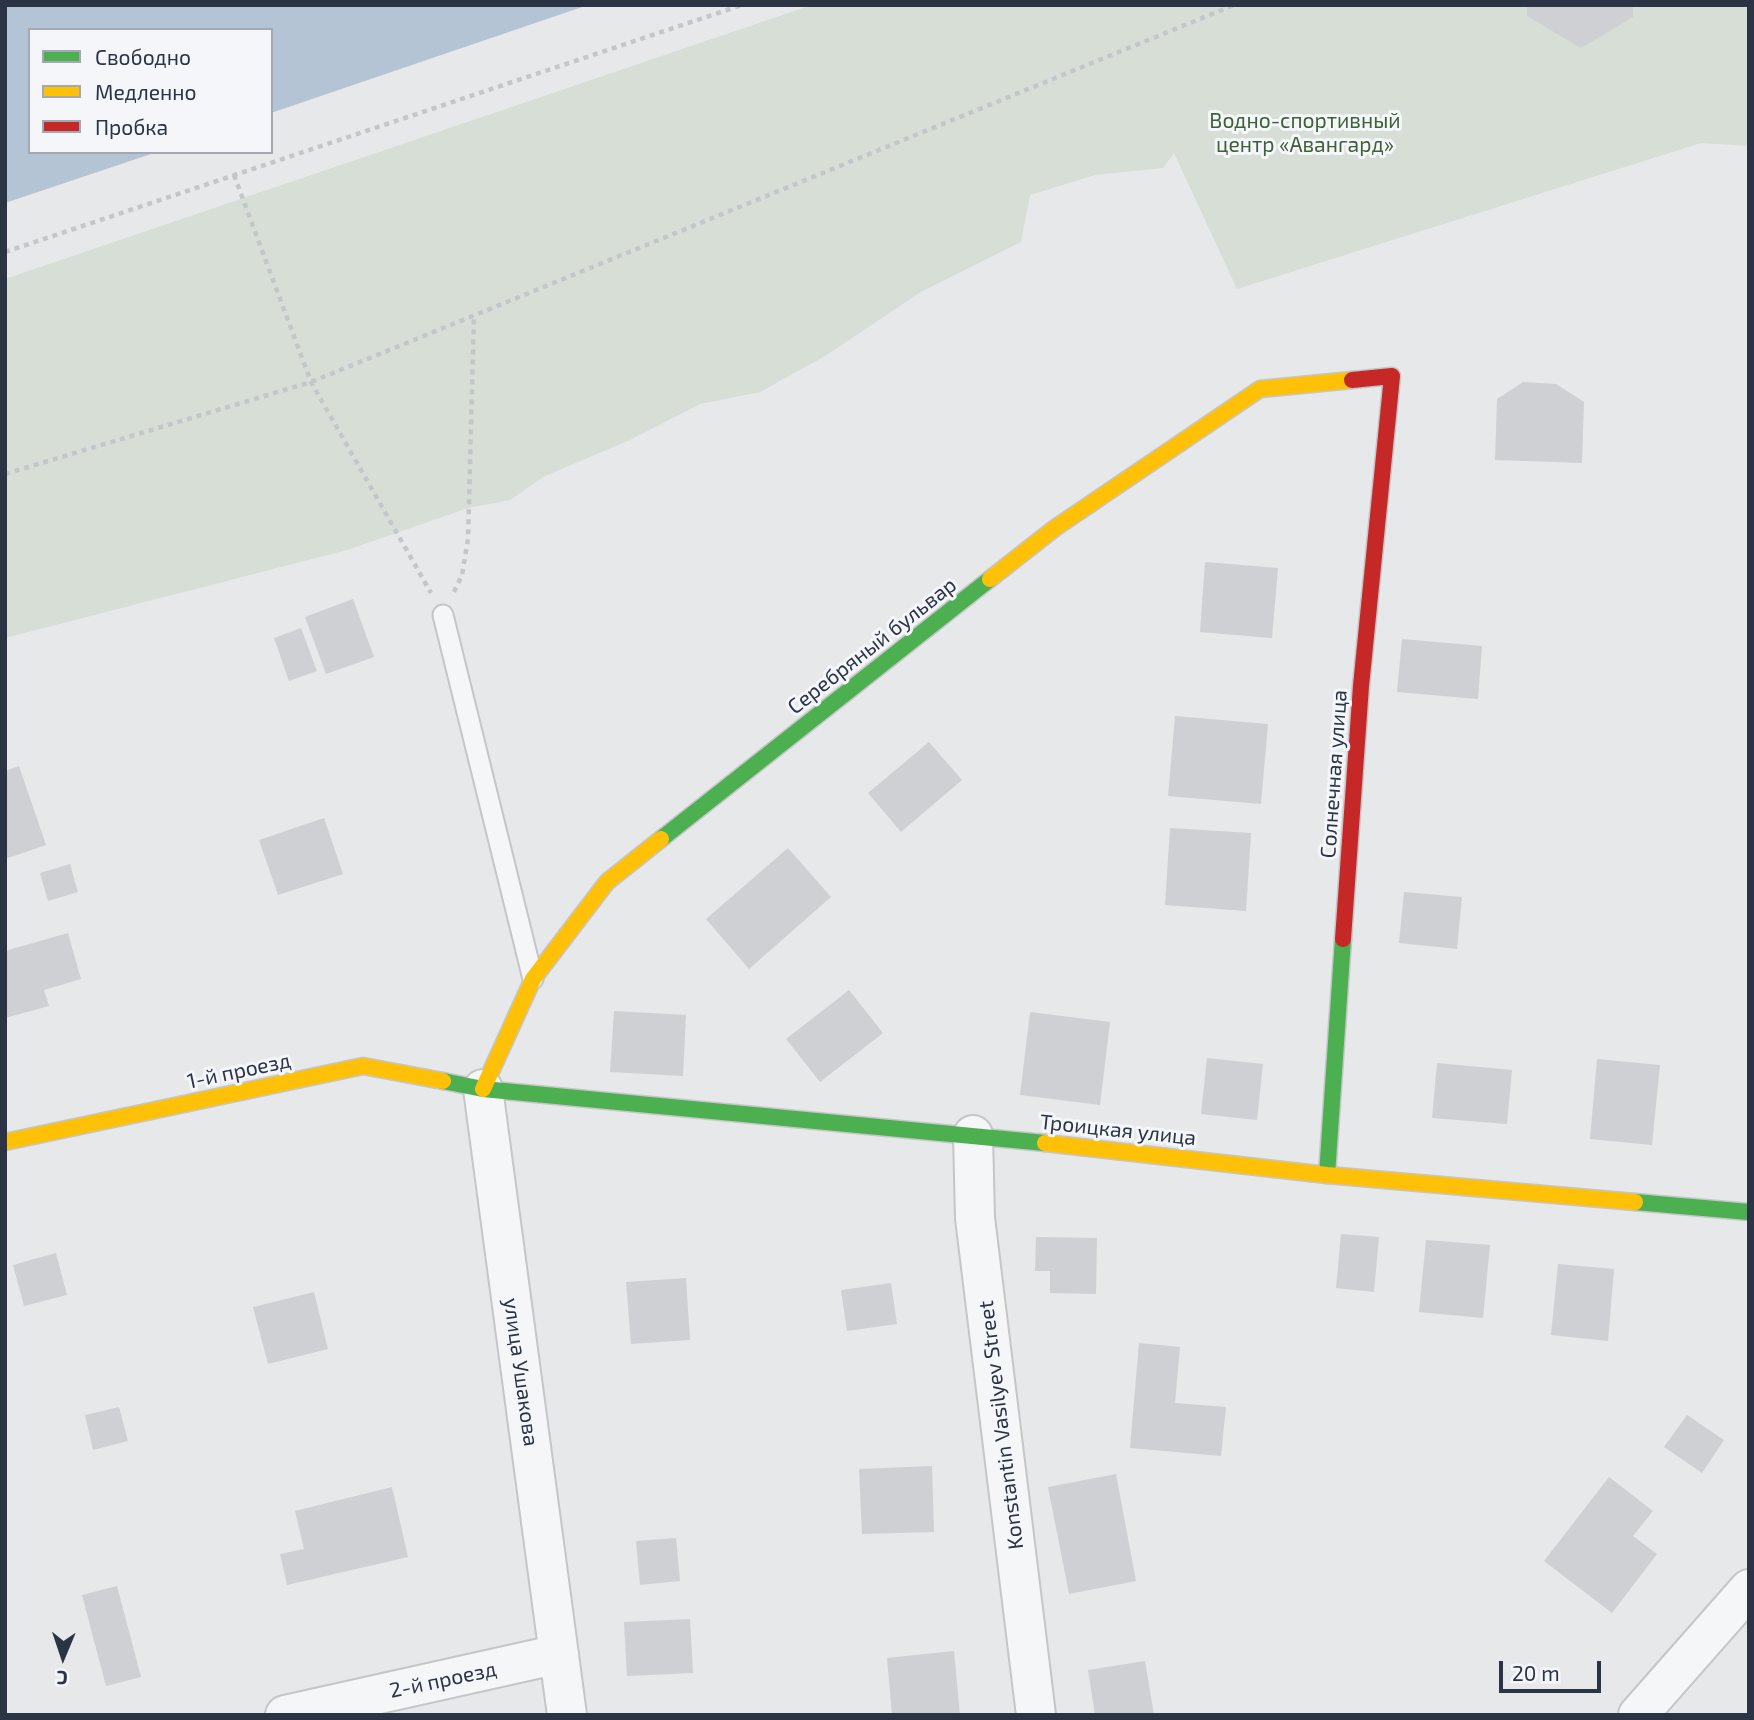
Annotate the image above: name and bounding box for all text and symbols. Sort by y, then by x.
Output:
legend [28,28,273,154]
text: Свободно [95,44,191,69]
text: Медленно [95,79,197,104]
park label: Водно-спортивный центр «Авангард» [1209,108,1401,158]
text: Пробка [95,114,168,139]
street label: Серебряный бульвар [783,572,961,720]
street label: Солнечная улица [1316,689,1352,859]
street label: 1-й проезд [185,1048,293,1094]
street label: Троицкая улица [1039,1109,1197,1151]
street label: улица Ушакова [498,1296,544,1448]
street label: Konstantin Vasilyev Street [973,1299,1029,1551]
north arrow [28,1622,98,1692]
scale bar [1502,1646,1604,1690]
street label: 2-й проезд [387,1656,499,1704]
text: 20 m [1512,1660,1560,1685]
text: С [56,1667,68,1690]

